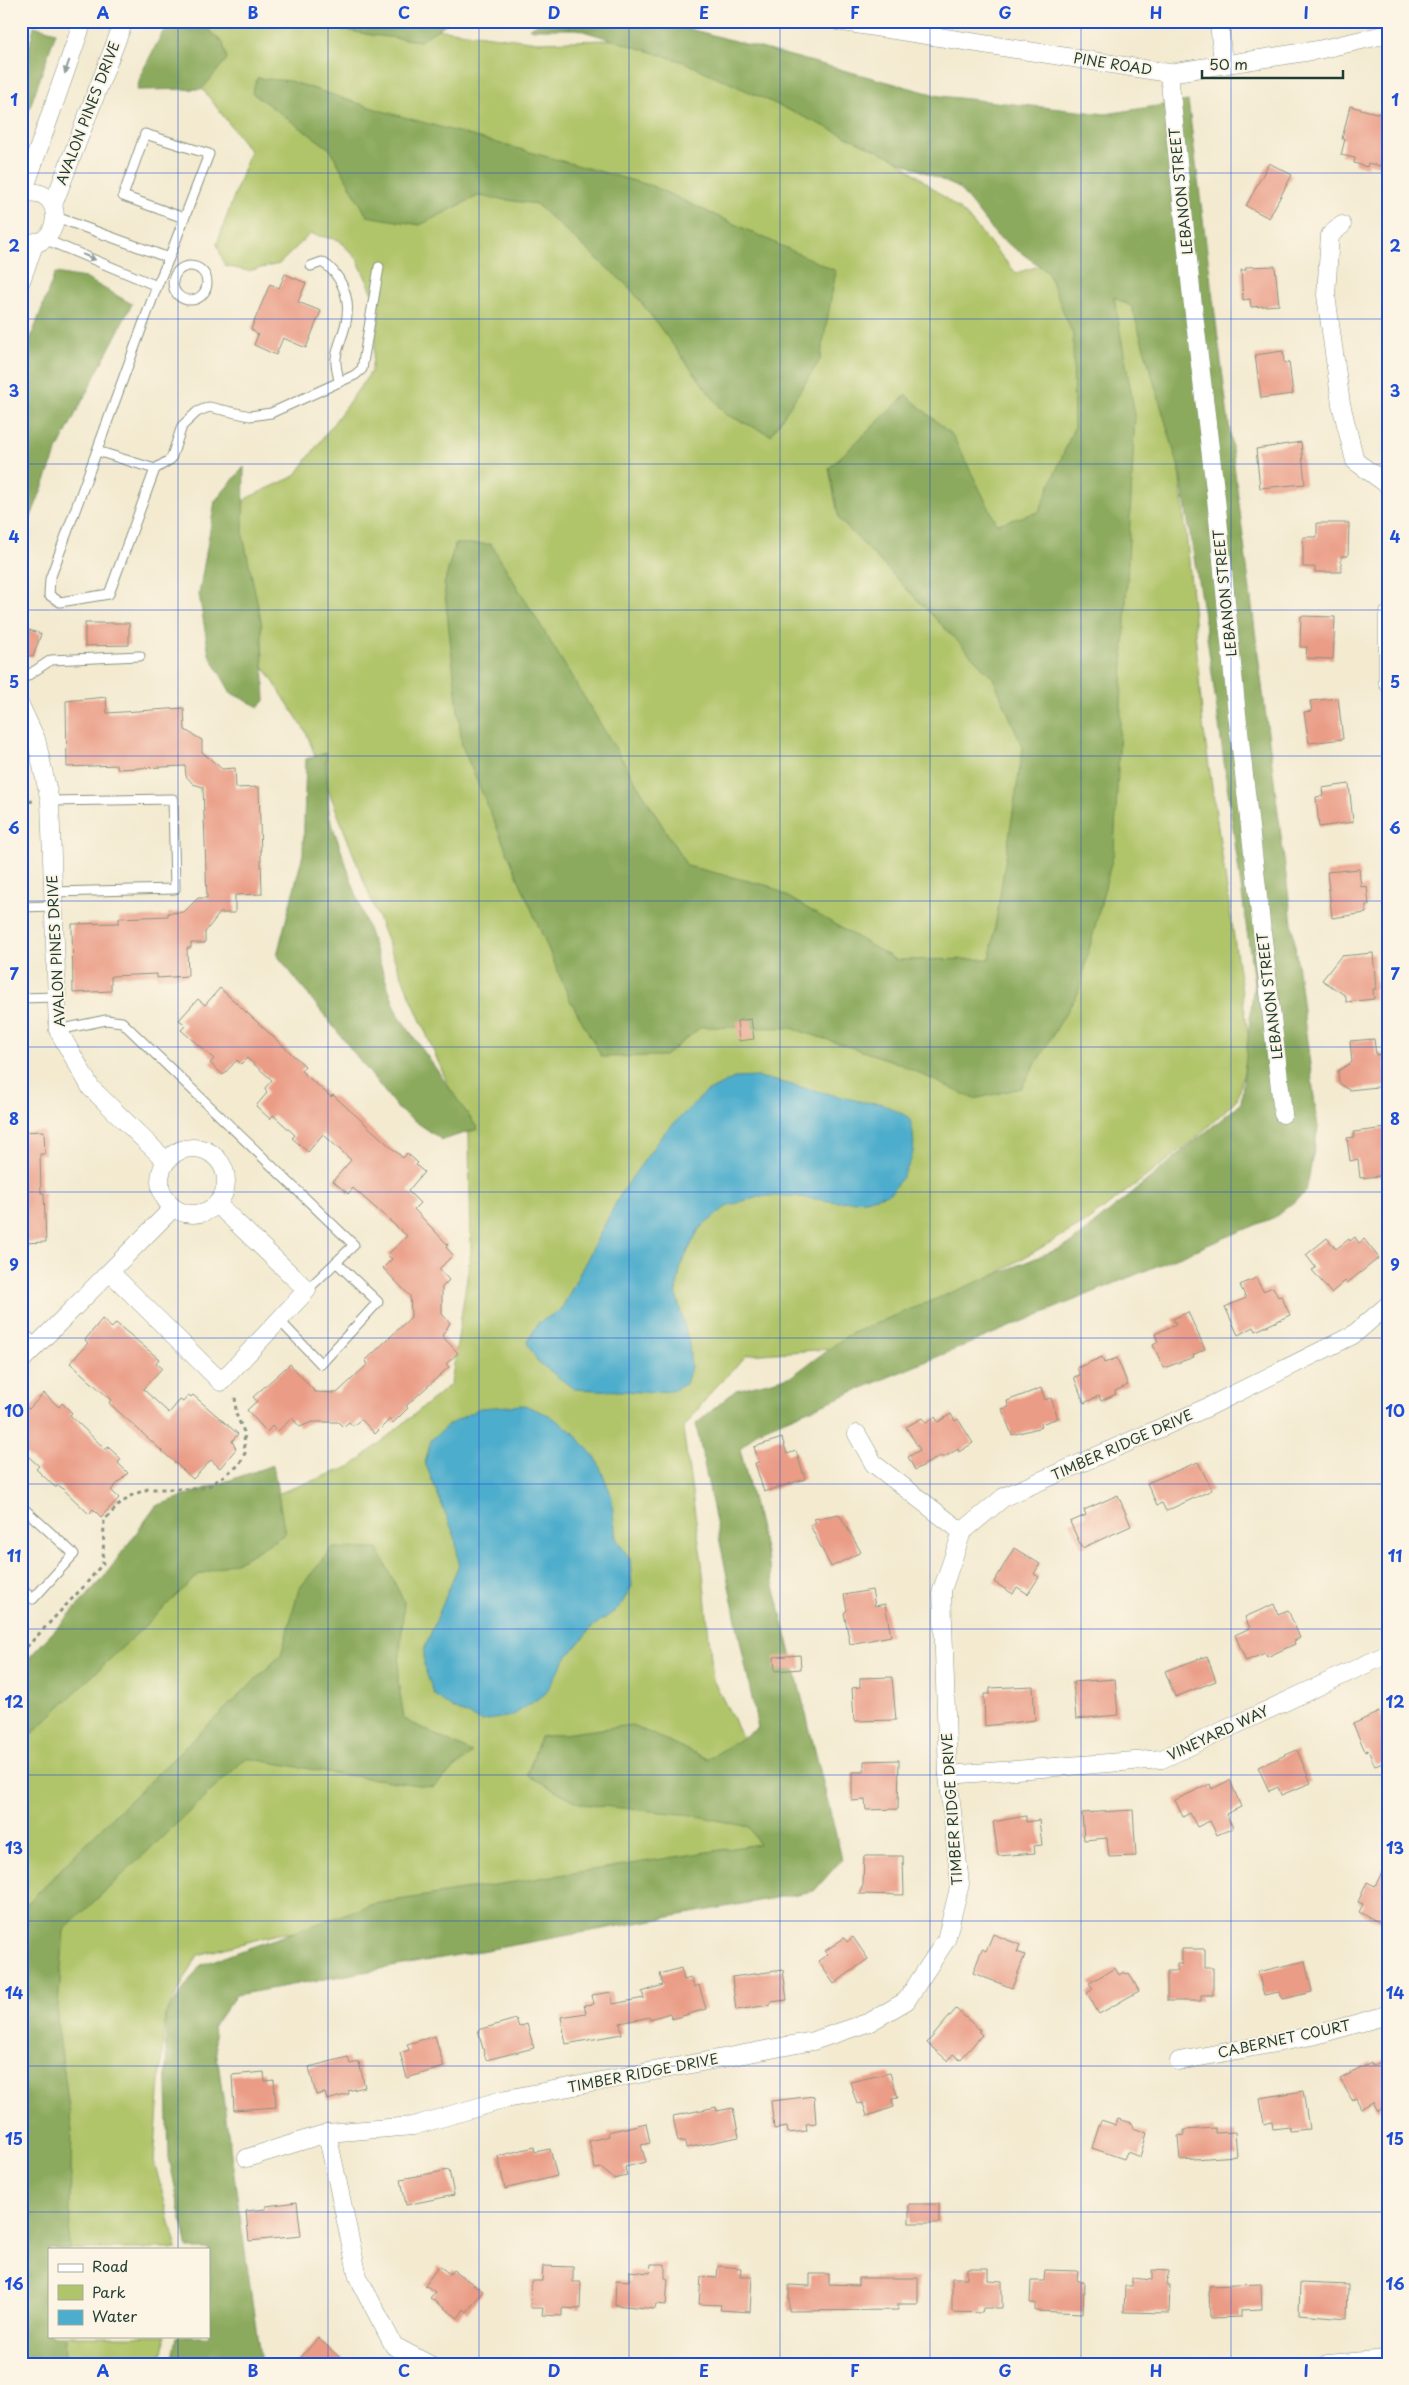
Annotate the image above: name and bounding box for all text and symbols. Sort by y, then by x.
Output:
text: A [97,0,110,24]
text: B [248,0,259,24]
text: C [398,0,410,24]
text: D [548,0,560,24]
text: E [699,0,709,24]
text: F [850,0,860,24]
text: G [998,0,1012,24]
text: H [1150,0,1162,24]
text: I [1303,0,1309,24]
street label: AVALON PINES DRIVE [50,38,125,188]
street label: PINE ROAD [1072,47,1154,80]
scale bar [1202,48,1343,80]
text: 50 m [1209,52,1248,75]
one-way arrow [63,60,70,75]
text: 1 [10,87,18,111]
text: 1 [1391,87,1399,111]
street label: LEBANON STREET [1163,126,1198,256]
text: 2 [8,233,20,257]
text: 2 [1389,233,1401,257]
one-way arrow [82,254,96,262]
text: 3 [9,378,19,402]
text: 3 [1390,378,1400,402]
text: 4 [9,524,20,548]
text: 4 [1390,524,1401,548]
street label: LEBANON STREET [1207,528,1242,658]
text: 5 [9,669,19,693]
text: 5 [1390,669,1400,693]
text: 6 [8,815,20,839]
text: 6 [1389,815,1401,839]
street label: AVALON PINES DRIVE [41,874,70,1028]
street label: LEBANON STREET [1251,931,1288,1061]
text: 7 [9,961,19,985]
text: 7 [1390,961,1400,985]
text: 8 [9,1106,19,1130]
text: 8 [1390,1106,1400,1130]
text: 9 [9,1252,19,1276]
text: 9 [1390,1252,1400,1276]
text: 10 [4,1398,24,1422]
text: 10 [1385,1398,1405,1422]
street label: TIMBER RIDGE DRIVE [1048,1404,1196,1485]
text: 11 [7,1543,21,1567]
text: 11 [1388,1543,1402,1567]
text: 12 [5,1689,23,1713]
text: 12 [1386,1689,1404,1713]
street label: VINEYARD WAY [1164,1700,1272,1765]
street label: TIMBER RIDGE DRIVE [936,1732,967,1886]
text: 13 [5,1835,23,1859]
text: 13 [1386,1835,1404,1859]
text: 14 [5,1980,23,2004]
text: 14 [1386,1980,1404,2004]
street label: CABERNET COURT [1216,2014,1353,2063]
street label: TIMBER RIDGE DRIVE [566,2048,720,2097]
text: 15 [5,2126,23,2150]
text: 15 [1386,2126,1404,2150]
legend [48,2248,210,2338]
text: Road [92,2254,128,2277]
text: 16 [5,2271,23,2295]
text: 16 [1386,2271,1404,2295]
text: Park [92,2280,126,2303]
text: Water [92,2304,137,2327]
text: A [97,2358,110,2382]
text: B [248,2358,259,2382]
text: C [398,2358,410,2382]
text: D [548,2358,560,2382]
text: E [699,2358,709,2382]
text: F [850,2358,860,2382]
text: G [998,2358,1012,2382]
text: H [1150,2358,1162,2382]
text: I [1303,2358,1309,2382]

